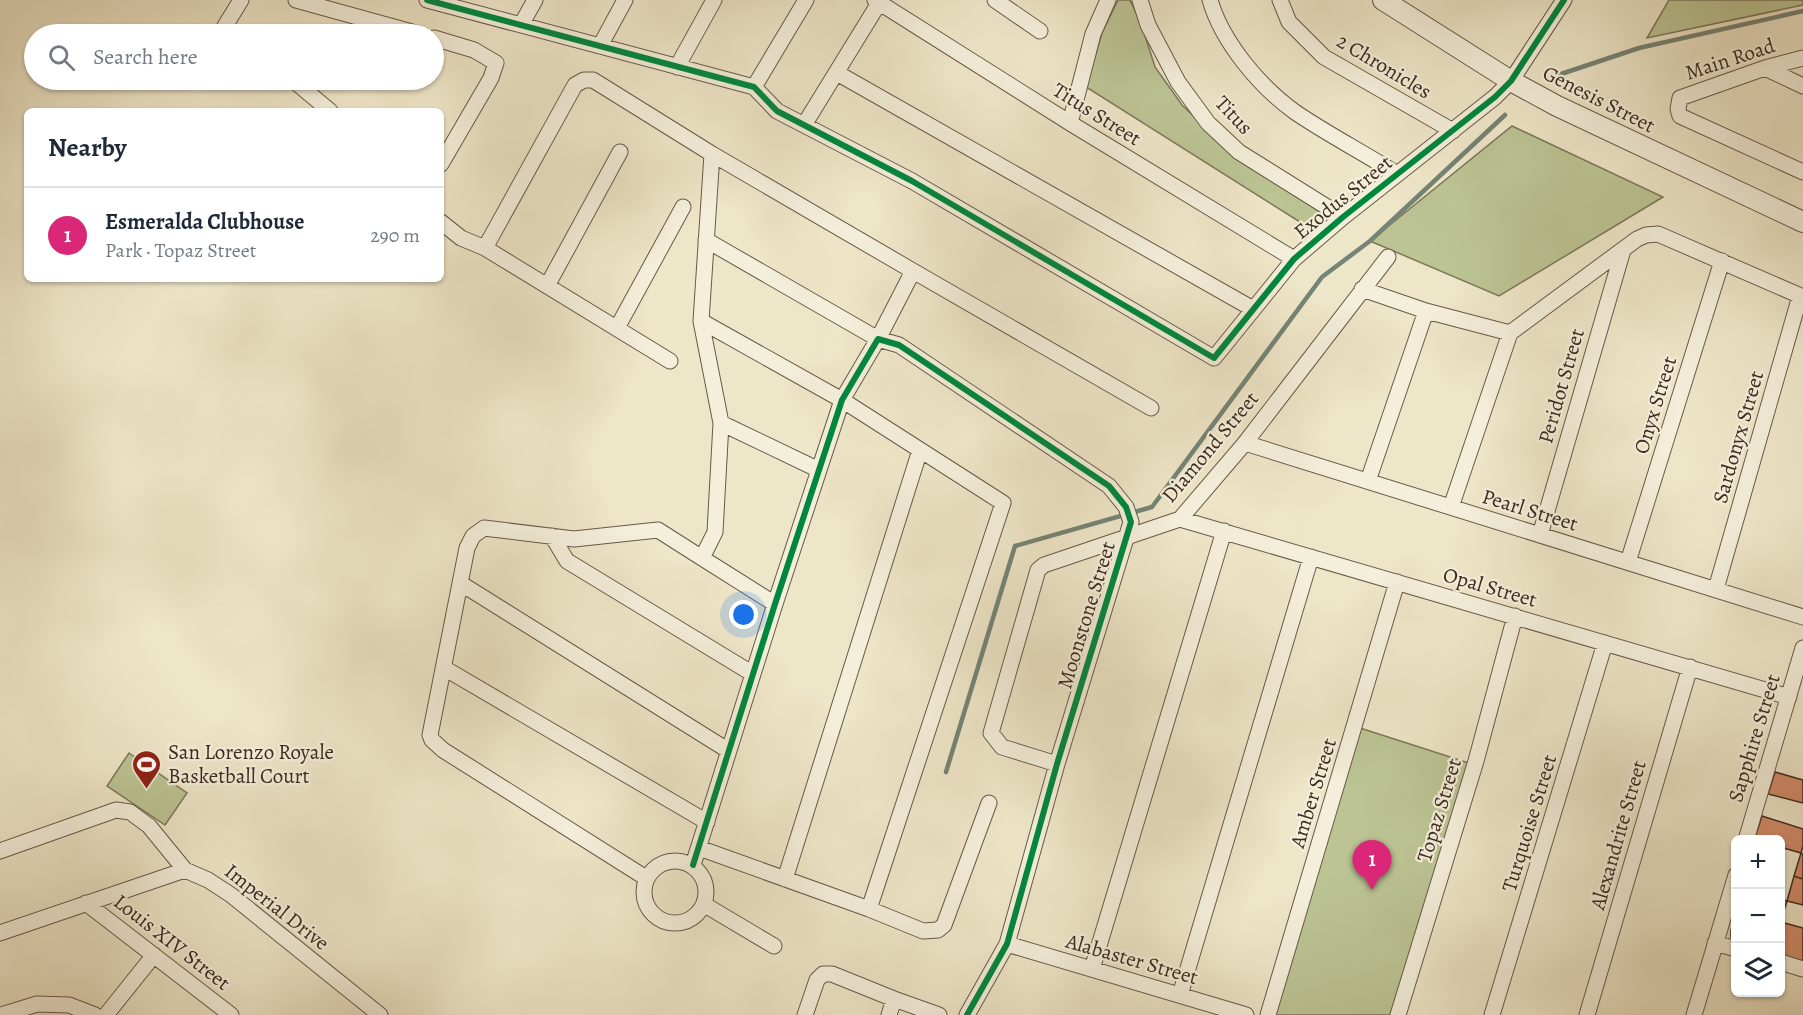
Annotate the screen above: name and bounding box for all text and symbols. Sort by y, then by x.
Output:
search box [24,24,444,90]
street label: 2 Chronicles [1331,27,1437,105]
street label: Main Road [1682,31,1779,87]
icon: search [45,41,78,74]
text: Search here [93,42,198,72]
street label: Genesis Street [1538,59,1660,139]
street label: Titus Street [1047,76,1147,152]
street label: Titus [1209,90,1259,140]
text: Nearby [48,130,127,165]
street label: Exodus Street [1288,149,1398,245]
text: Esmeralda Clubhouse [105,207,304,237]
text: 1 [64,222,71,249]
text: 290 m [370,222,420,249]
text: Park · Topaz Street [105,237,256,264]
street label: Peridot Street [1531,325,1591,447]
street label: Onyx Street [1627,353,1683,457]
street label: Sardonyx Street [1706,368,1770,506]
street label: Diamond Street [1155,385,1265,508]
street label: Pearl Street [1479,482,1581,538]
street label: Moonstone Street [1050,538,1122,692]
street label: Opal Street [1440,560,1540,614]
your location [729,600,758,629]
street label: Sapphire Street [1721,670,1787,806]
street label: Amber Street [1283,735,1343,852]
place label: San Lorenzo Royale Basketball Court [168,738,334,790]
sports icon: San Lorenzo Royale Basketball Court [131,748,163,790]
street label: Turquoise Street [1495,751,1563,895]
street label: Topaz Street [1410,755,1468,865]
street label: Alexandrite Street [1583,757,1653,914]
map controls [1731,835,1785,997]
button: + [1731,835,1785,889]
pin: 1 [1352,840,1392,890]
street label: Imperial Drive [219,857,335,957]
street label: Louis XIV Street [108,888,236,996]
button: − [1731,889,1785,943]
street label: Alabaster Street [1062,927,1201,991]
button: layers [1731,943,1785,997]

